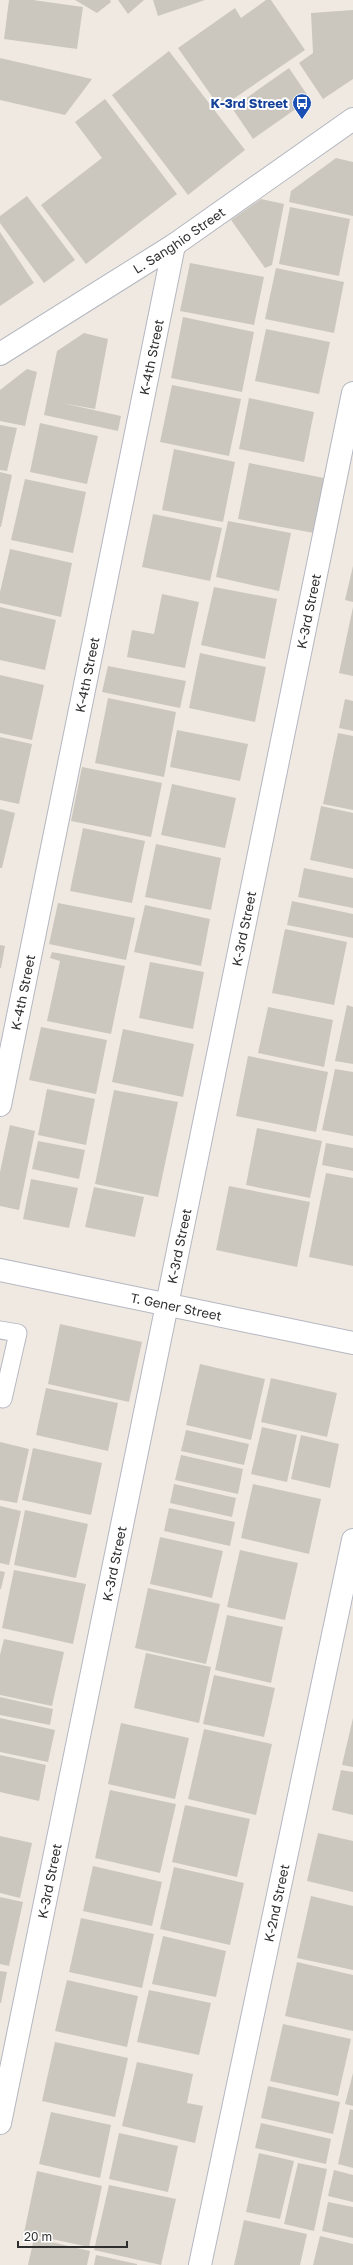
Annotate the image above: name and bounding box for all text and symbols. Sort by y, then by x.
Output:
bus stop icon: K-3rd Street [291,92,313,120]
place label: K-3rd Street [210,95,288,111]
street label: L. Sanghio Street [130,204,228,277]
street label: K-4th Street [136,318,167,396]
street label: K-3rd Street [293,572,324,650]
street label: K-4th Street [72,635,103,714]
street label: K-3rd Street [228,890,259,968]
street label: K-4th Street [7,953,38,1032]
street label: K-3rd Street [163,1207,194,1285]
street label: T. Gener Street [129,1289,223,1324]
street label: K-3rd Street [99,1525,130,1602]
street label: K-3rd Street [34,1842,65,1920]
street label: K-2nd Street [260,1863,292,1943]
scale bar [18,2223,127,2249]
text: 20 m [24,2229,52,2244]

